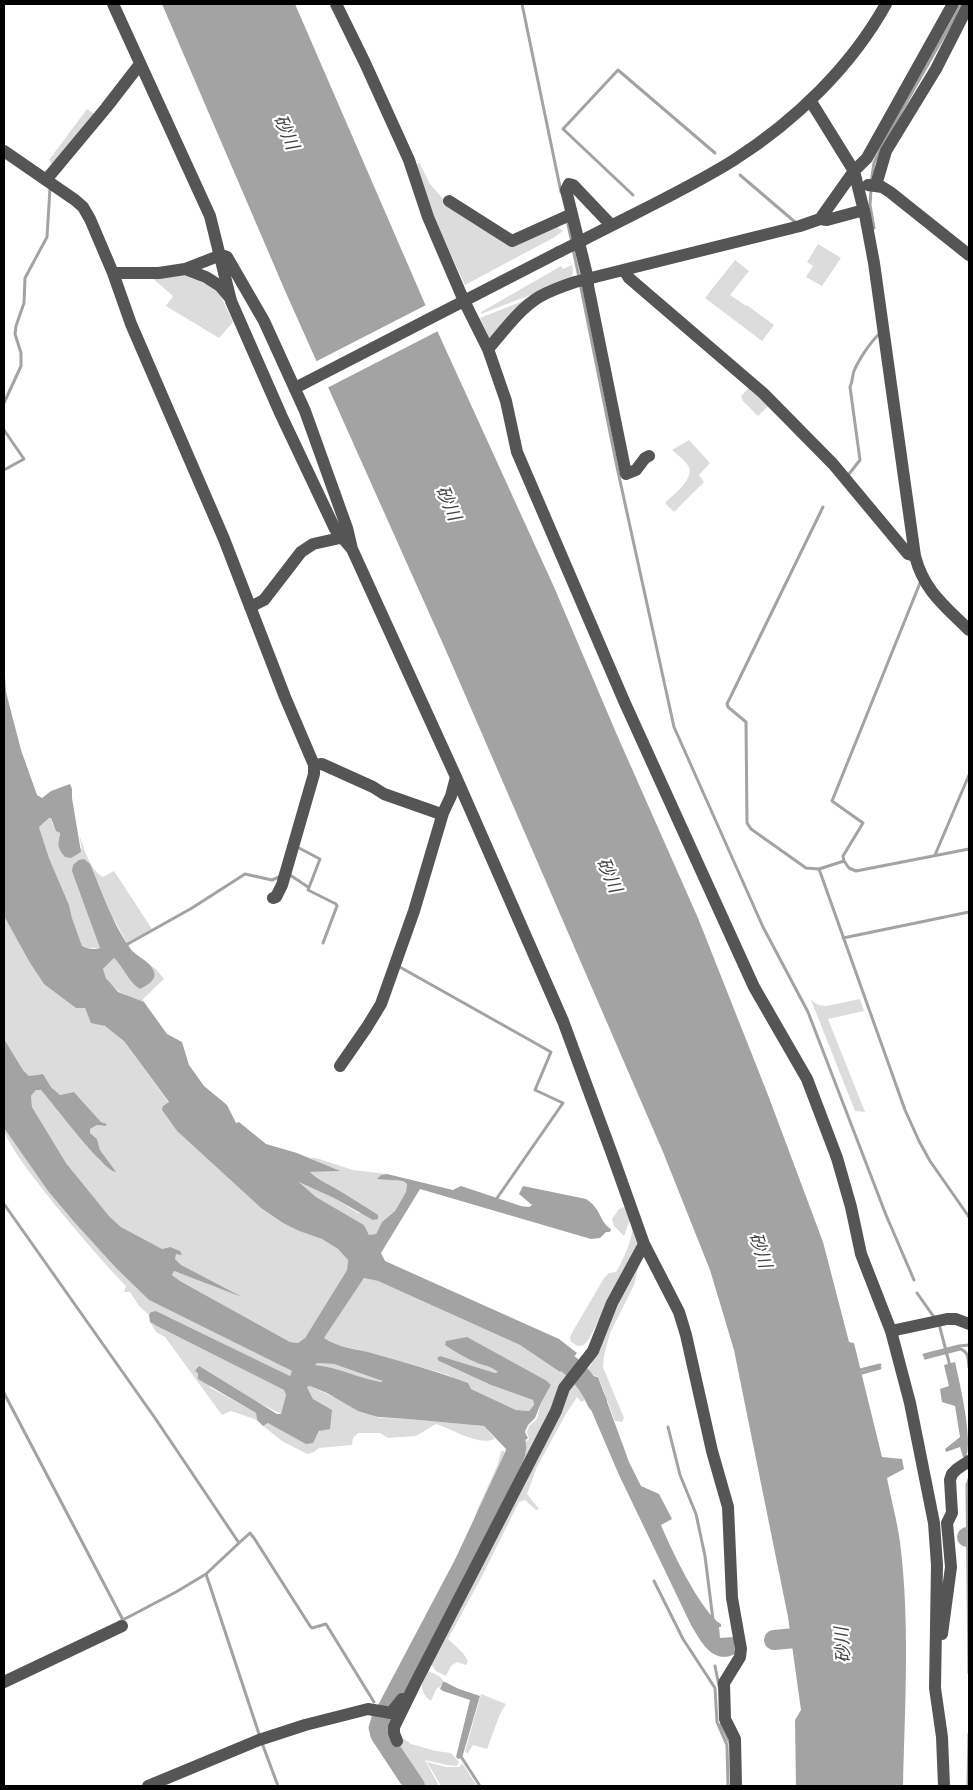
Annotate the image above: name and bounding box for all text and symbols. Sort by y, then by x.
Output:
water label: 砂川 [267,112,301,154]
water label: 砂川 [429,483,463,525]
water label: 砂川 [590,855,624,897]
water label: 砂川 [742,1231,774,1271]
water label: 砂川 [833,1626,857,1664]

